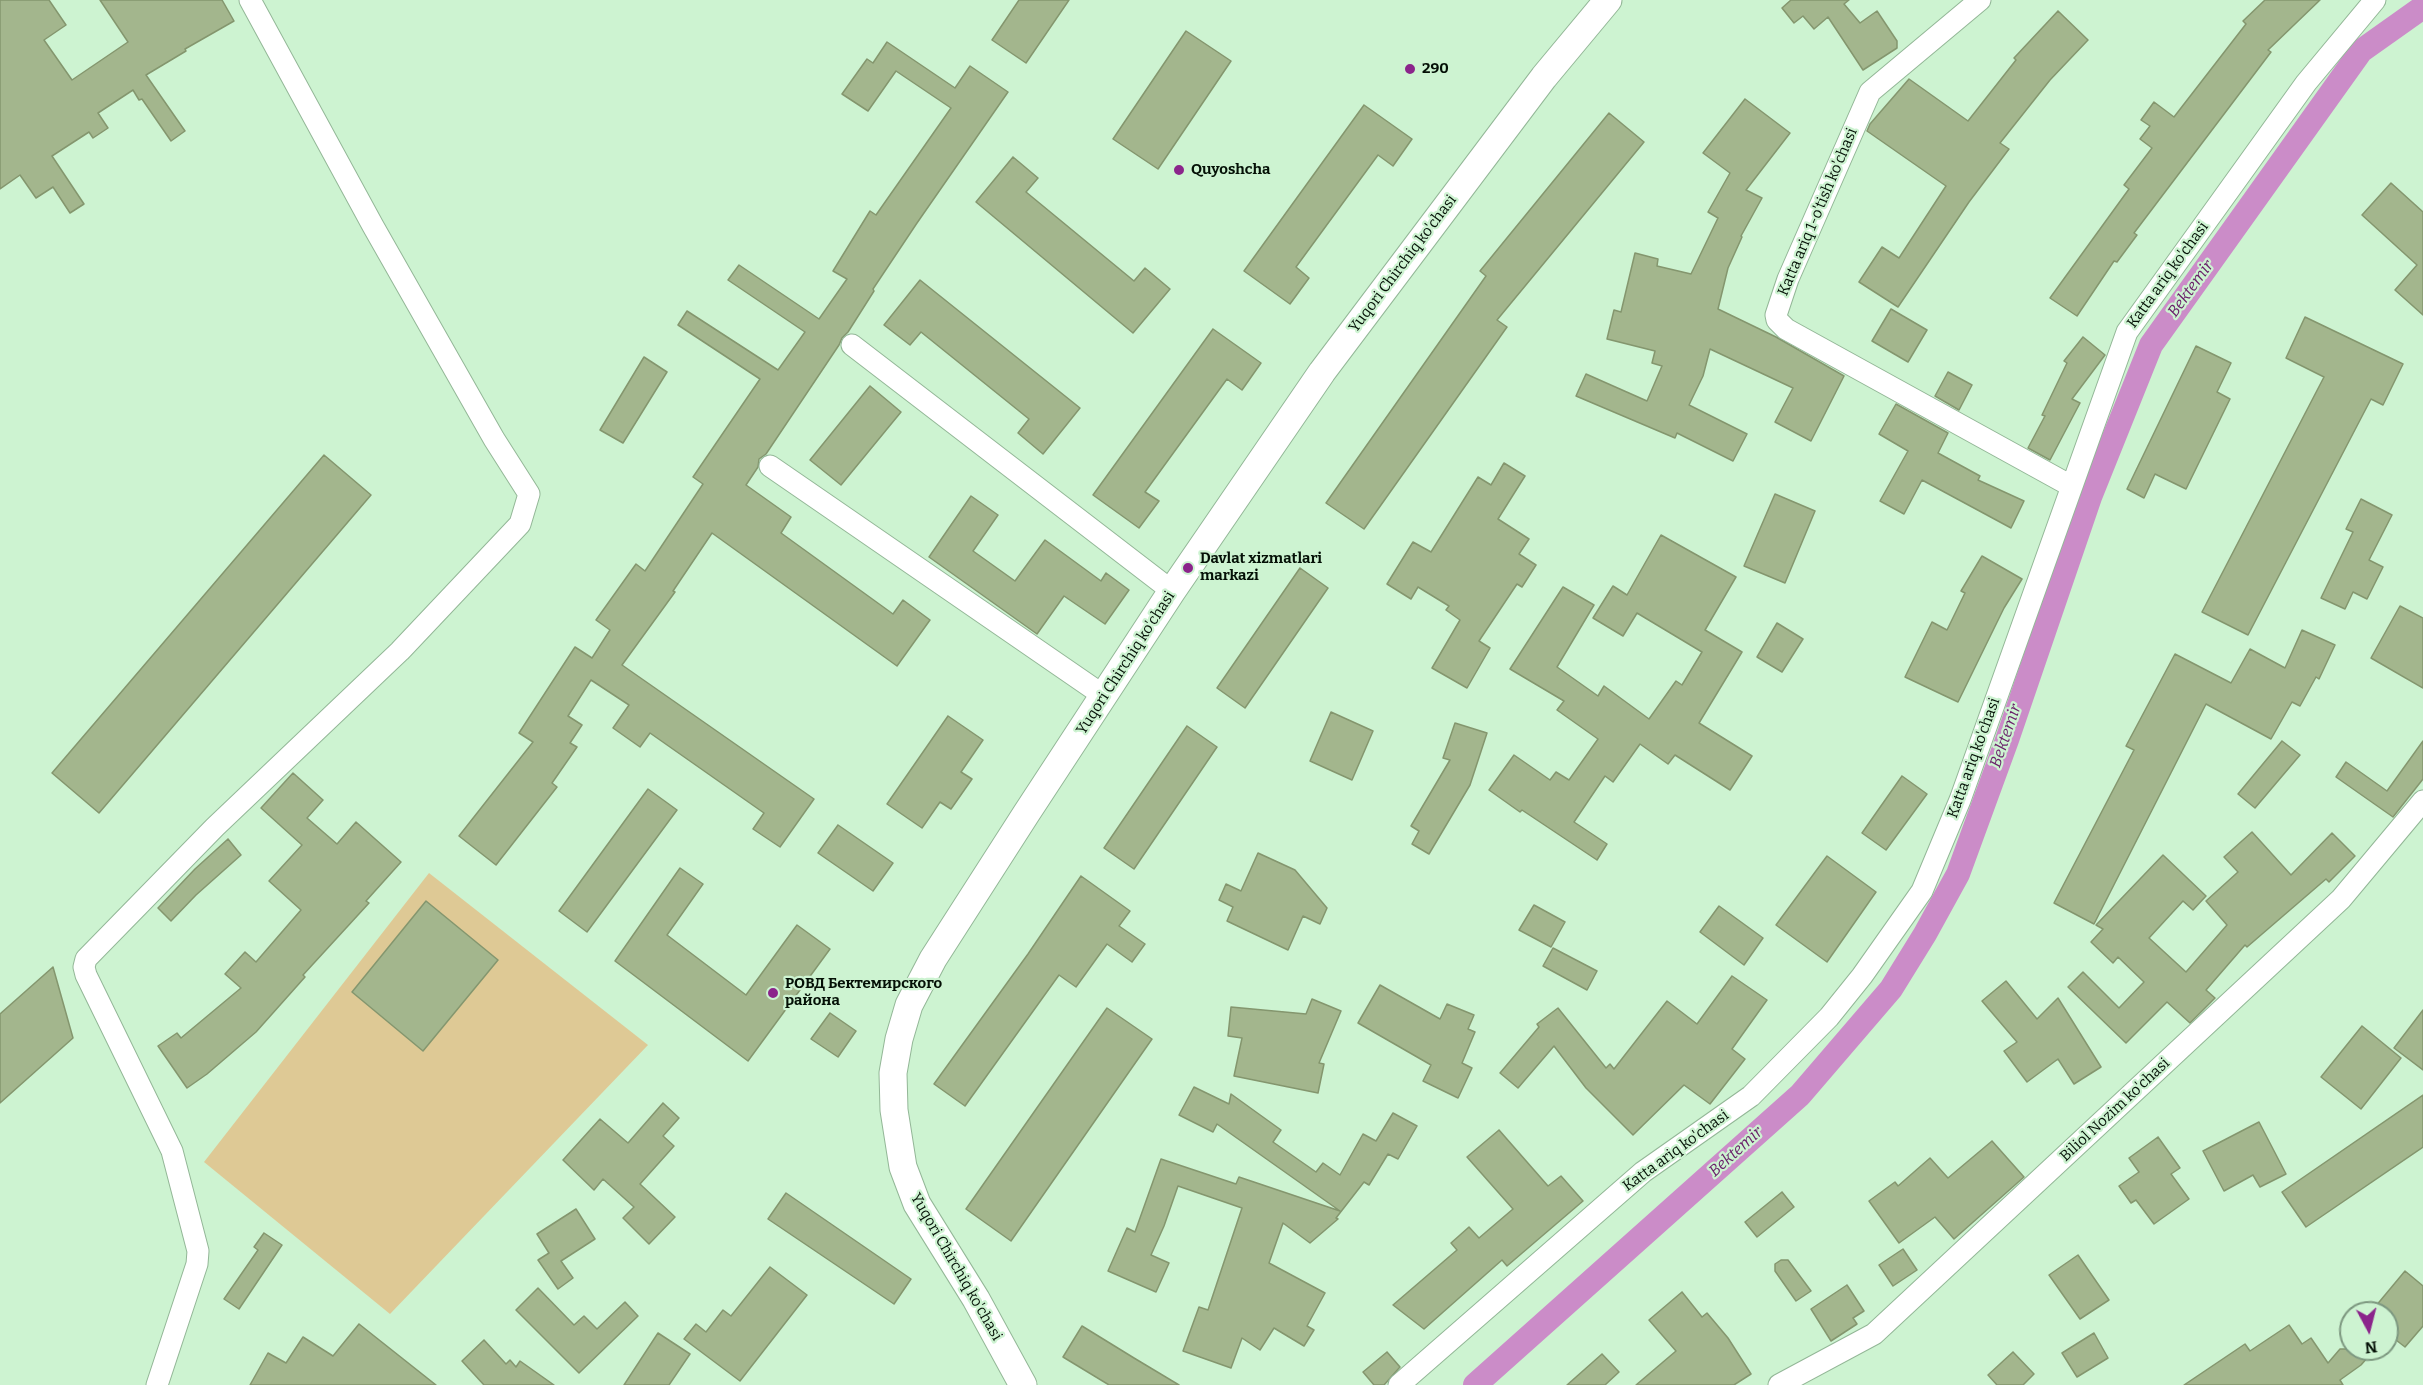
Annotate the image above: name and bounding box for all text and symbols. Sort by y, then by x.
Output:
place label: 290 [1422,60,1449,78]
marker: 290 [1403,62,1417,76]
street label: Katta ariq 1-o'tish ko'chasi [1774,125,1862,299]
place label: Quyoshcha [1191,161,1270,179]
marker: Quyoshcha [1172,163,1186,177]
street label: Yuqori Chirchiq ko'chasi [1345,192,1461,336]
street label: Katta ariq ko'chasi [2124,219,2212,331]
water label: Bektemir [2164,257,2218,321]
place label: Davlat xizmatlari markazi [1200,550,1322,585]
marker: Davlat xizmatlari markazi [1181,561,1195,575]
street label: Yuqori Chirchiq ko'chasi [1073,588,1179,738]
street label: Katta ariq ko'chasi [1944,695,2004,821]
water label: Bektemir [1986,702,2026,770]
place label: РОВД Бектемирского района [785,975,942,1010]
marker: РОВД Бектемирского района [766,986,780,1000]
street label: Biliol Nozim ko'chasi [2056,1054,2174,1166]
street label: Katta ariq ko'chasi [1620,1107,1732,1195]
water label: Bektemir [1705,1123,1767,1181]
street label: Yuqori Chirchiq ko'chasi [906,1190,1006,1344]
north arrow [2339,1301,2399,1361]
text: N [2364,1337,2378,1358]

